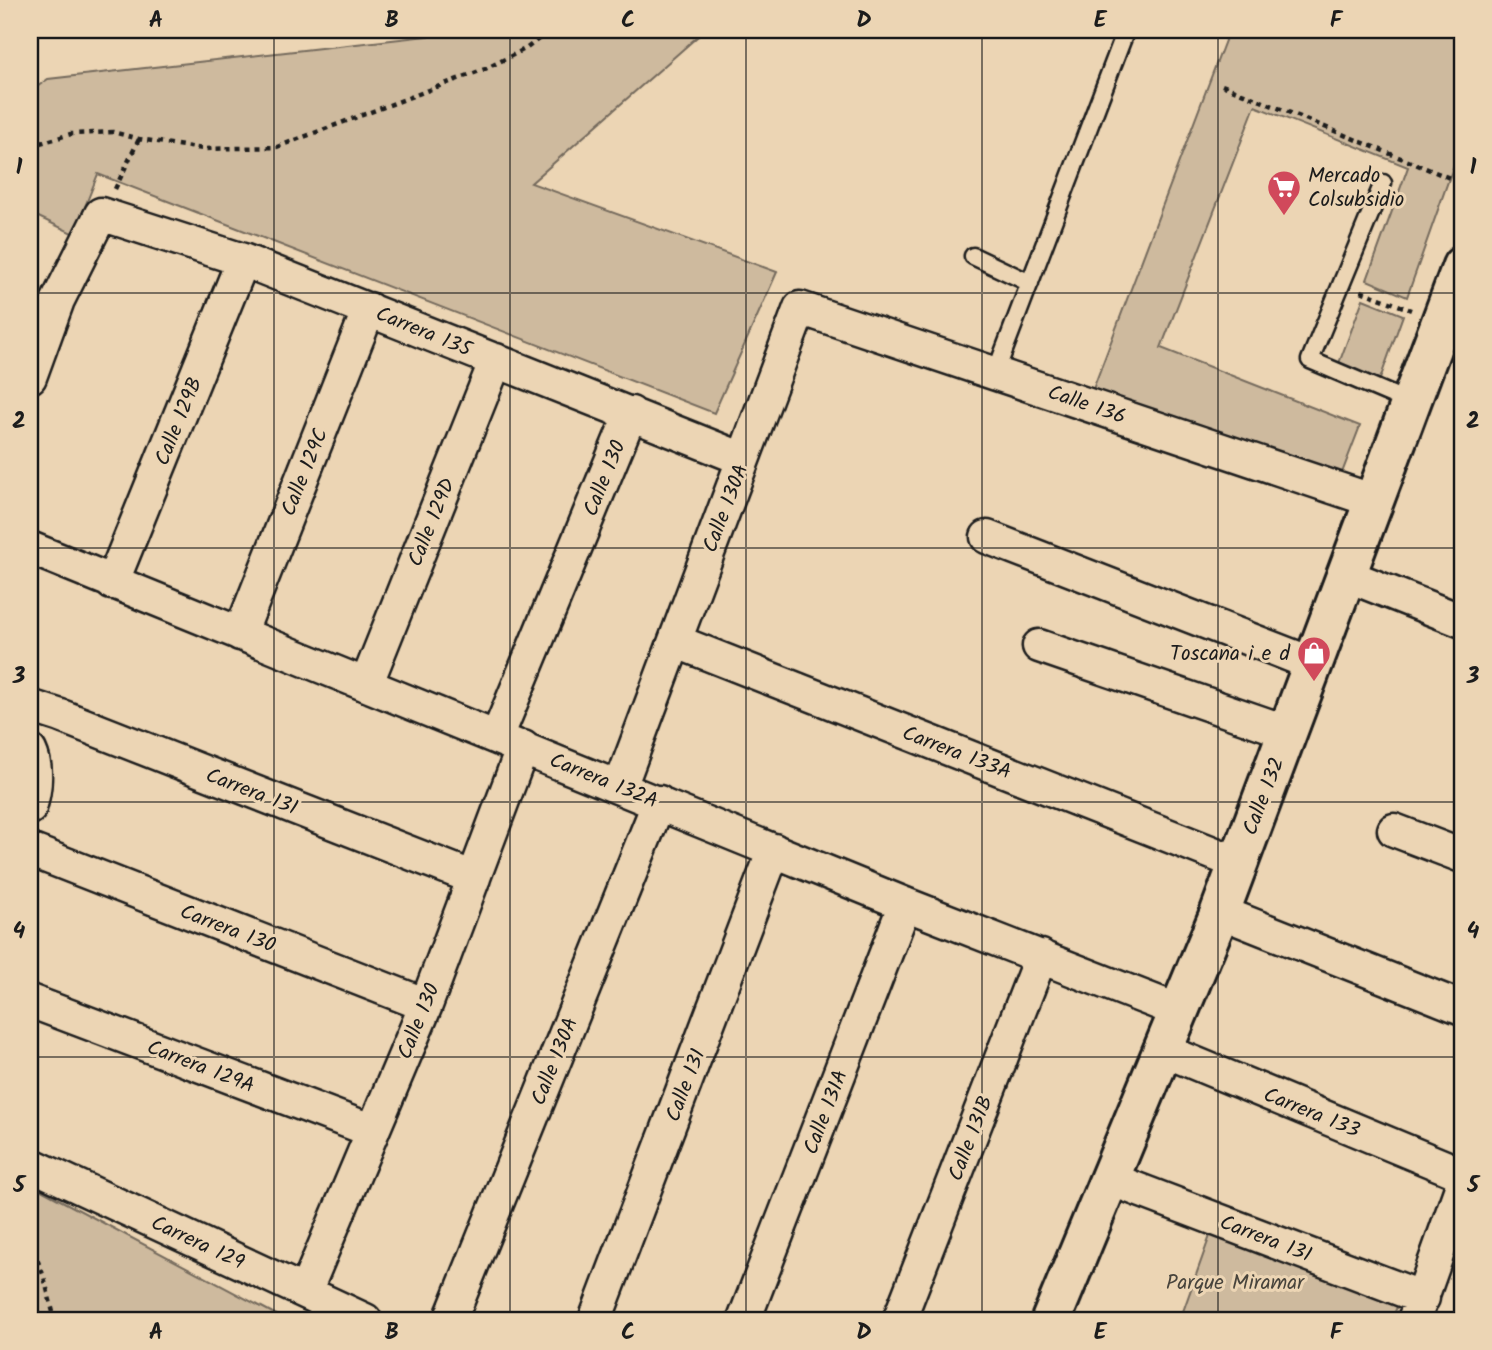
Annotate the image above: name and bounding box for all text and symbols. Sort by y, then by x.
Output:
text: A [149,3,163,39]
text: B [385,3,399,39]
text: C [621,3,635,39]
text: D [856,3,872,39]
text: E [1094,3,1108,39]
text: F [1330,3,1344,39]
text: 1 [16,150,23,186]
text: 1 [1470,150,1477,186]
place label: Mercado Colsubsidio [1308,160,1404,217]
supermarket icon: Mercado Colsubsidio [1265,168,1303,217]
street label: Carrera 135 [370,298,478,367]
street label: Calle 129B [147,372,212,471]
street label: Calle 136 [1043,377,1130,434]
text: 2 [12,404,26,440]
text: 2 [1466,404,1480,440]
street label: Calle 129C [273,424,338,521]
street label: Calle 130 [575,435,636,522]
street label: Calle 130A [694,459,758,558]
street label: Calle 129D [400,473,465,572]
shop icon: Toscana i e d [1295,634,1333,683]
place label: Toscana i e d [1170,638,1291,671]
text: 3 [12,659,26,695]
text: 3 [1466,659,1480,695]
street label: Carrera 133A [897,718,1016,789]
street label: Carrera 132A [544,745,663,818]
street label: Calle 132 [1234,753,1294,840]
street label: Carrera 131 [201,760,302,825]
street label: Carrera 130 [175,896,280,963]
text: 4 [13,914,26,950]
text: 4 [1467,914,1480,950]
street label: Calle 130 [389,978,450,1065]
street label: Calle 130A [523,1013,588,1111]
street label: Carrera 129A [142,1032,259,1103]
street label: Calle 131 [657,1044,715,1127]
street label: Calle 131A [795,1065,858,1160]
street label: Carrera 133 [1258,1079,1365,1148]
street label: Calle 131B [940,1091,1003,1186]
text: 5 [12,1168,27,1204]
text: 5 [1466,1168,1481,1204]
street label: Carrera 129 [145,1207,250,1279]
street label: Carrera 131 [1215,1207,1316,1272]
park label: Parque Miramar [1166,1267,1305,1300]
text: A [149,1315,163,1350]
text: B [385,1315,399,1350]
text: C [621,1315,635,1350]
text: D [856,1315,872,1350]
text: E [1094,1315,1108,1350]
text: F [1330,1315,1344,1350]

